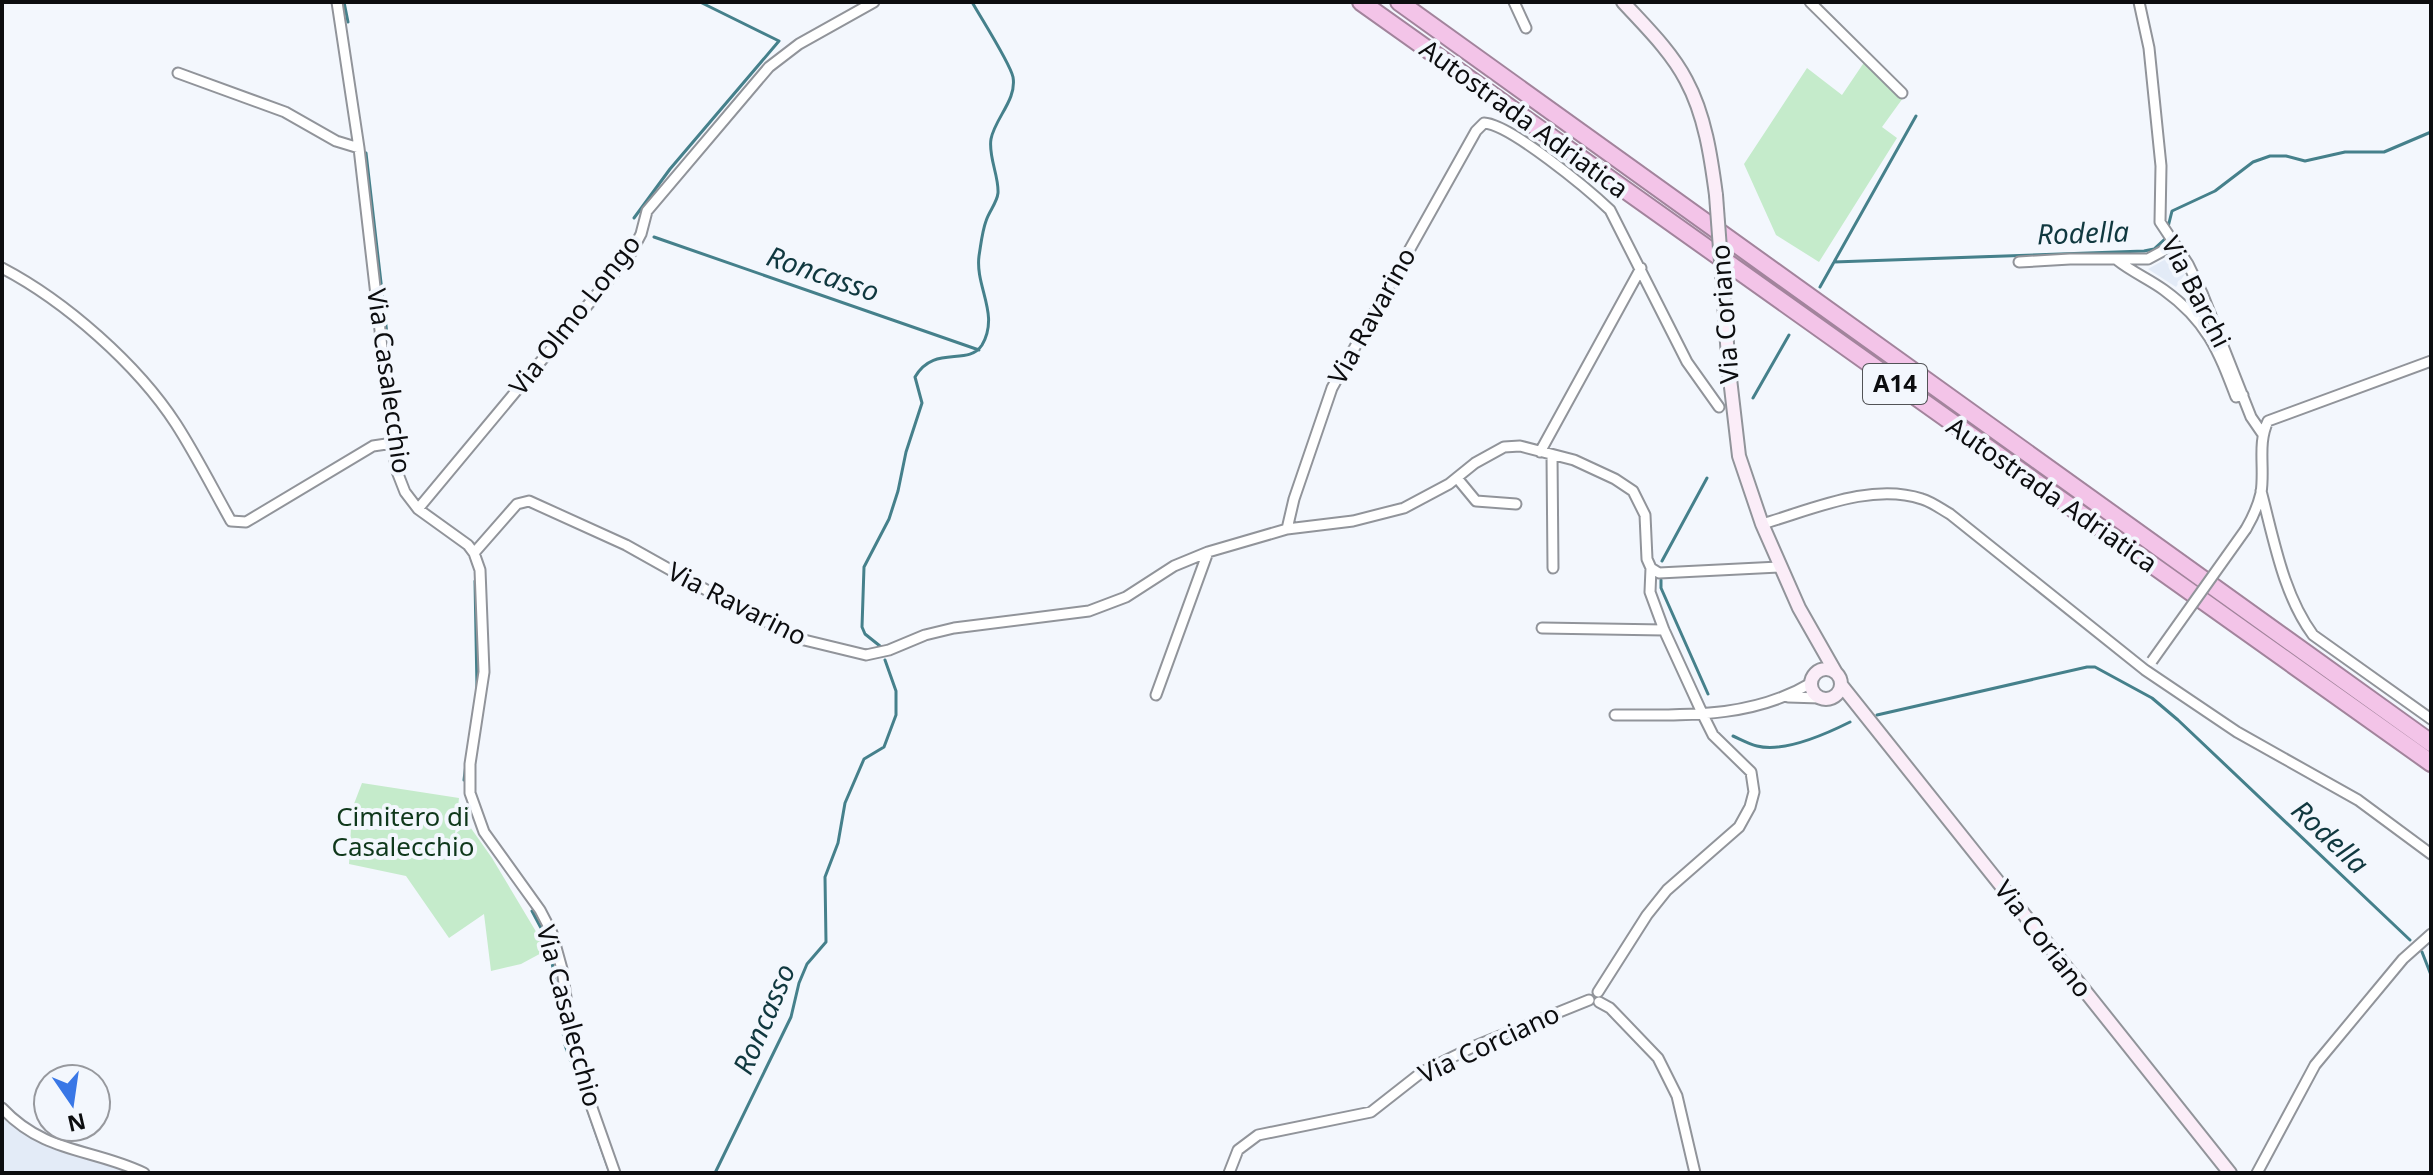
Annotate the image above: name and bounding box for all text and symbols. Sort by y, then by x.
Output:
street label: Autostrada Adriatica [1413,30,1636,206]
water label: Rodella [2036,211,2130,253]
street label: Via Olmo Longo [500,227,648,402]
street label: Via Barchi [2153,230,2240,353]
water label: Roncasso [762,236,885,310]
street label: Via Ravarino [1319,241,1424,390]
street label: Via Coriano [1701,243,1747,385]
street label: Via Casalecchio [359,286,421,476]
road number: A14 [1863,364,1927,404]
street label: Autostrada Adriatica [1940,408,2165,581]
street label: Via Ravarino [662,553,813,654]
water label: Rodella [2284,791,2377,882]
park label: Cimitero di Casalecchio [332,798,474,864]
street label: Via Coriano [1987,872,2101,1004]
street label: Via Casalecchio [528,921,611,1111]
water label: Roncasso [723,958,803,1080]
street label: Via Corciano [1412,995,1565,1091]
north arrow [32,1063,112,1143]
text: N [65,1107,89,1140]

